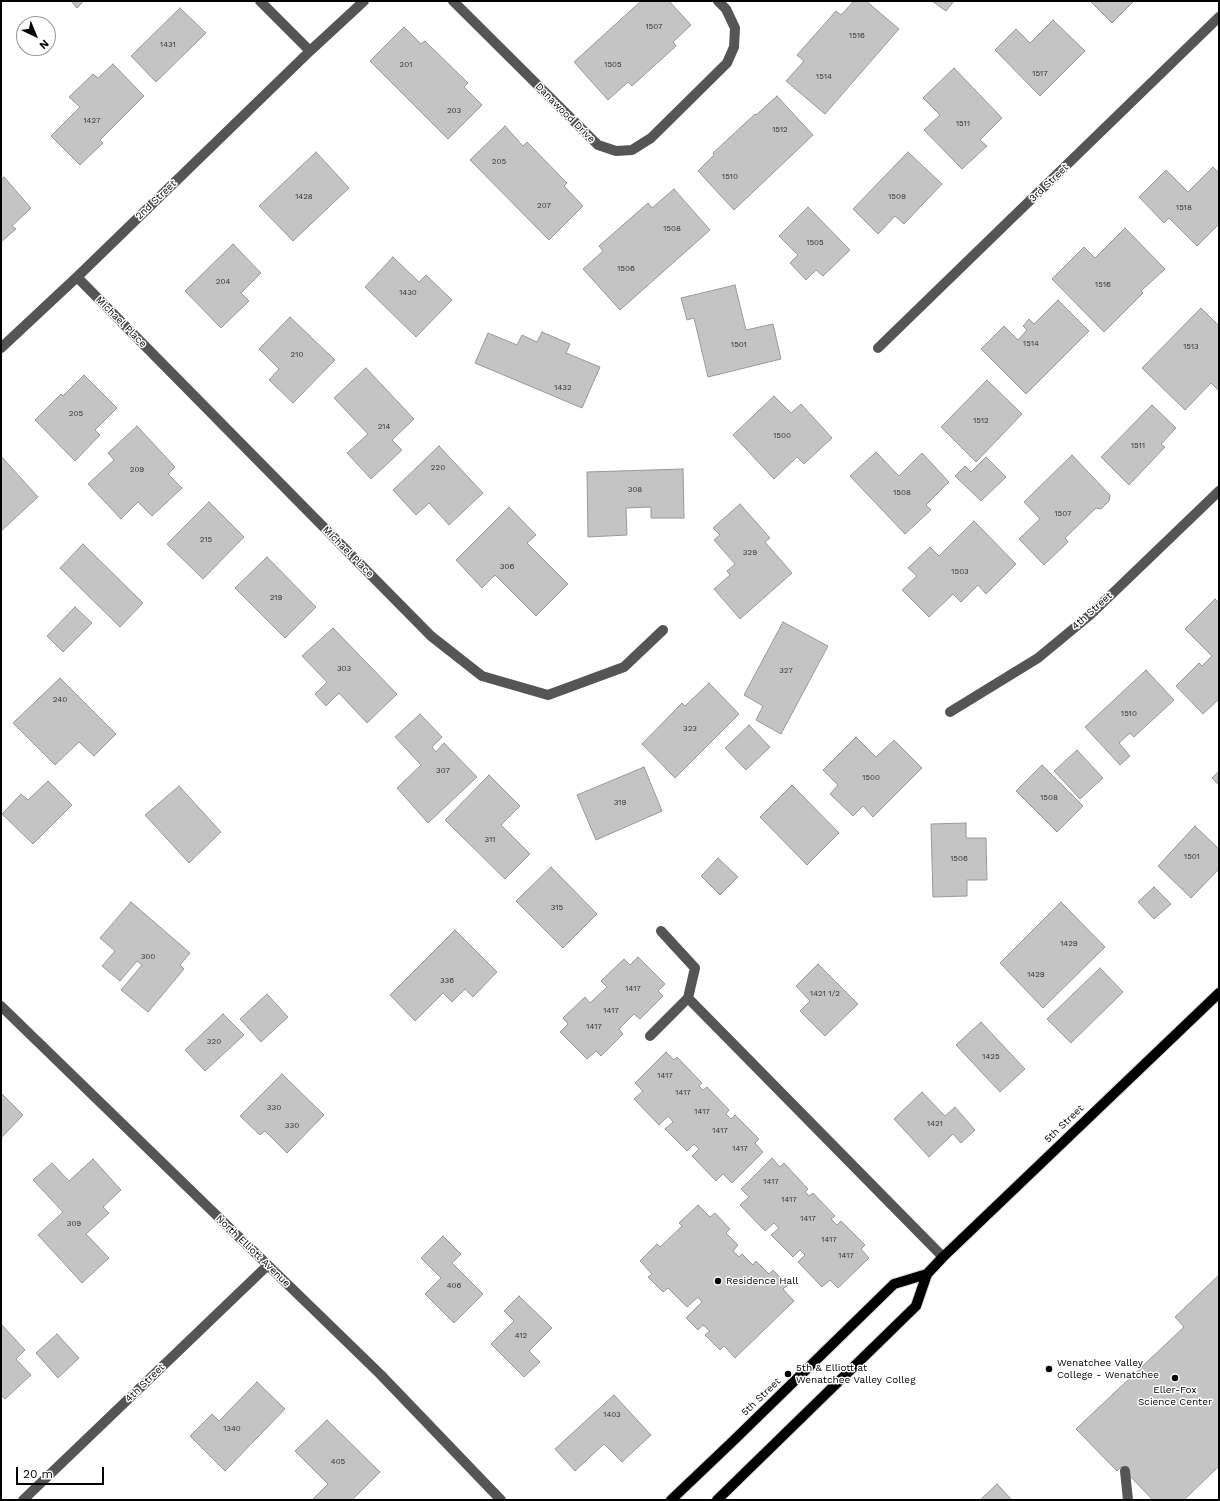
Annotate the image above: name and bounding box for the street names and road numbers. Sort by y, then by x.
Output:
street label: Danawood Drive [533,81,597,145]
street label: 3rd Street [1027,161,1071,205]
street label: 2nd Street [133,178,179,222]
street label: Michael Place [93,294,149,350]
street label: Michael Place [320,524,376,580]
street label: 4th Street [1069,590,1115,632]
street label: 5th Street [1042,1102,1086,1146]
street label: North Elliott Avenue [213,1212,293,1290]
street label: 4th Street [123,1361,167,1405]
street label: 5th Street [739,1375,783,1419]

